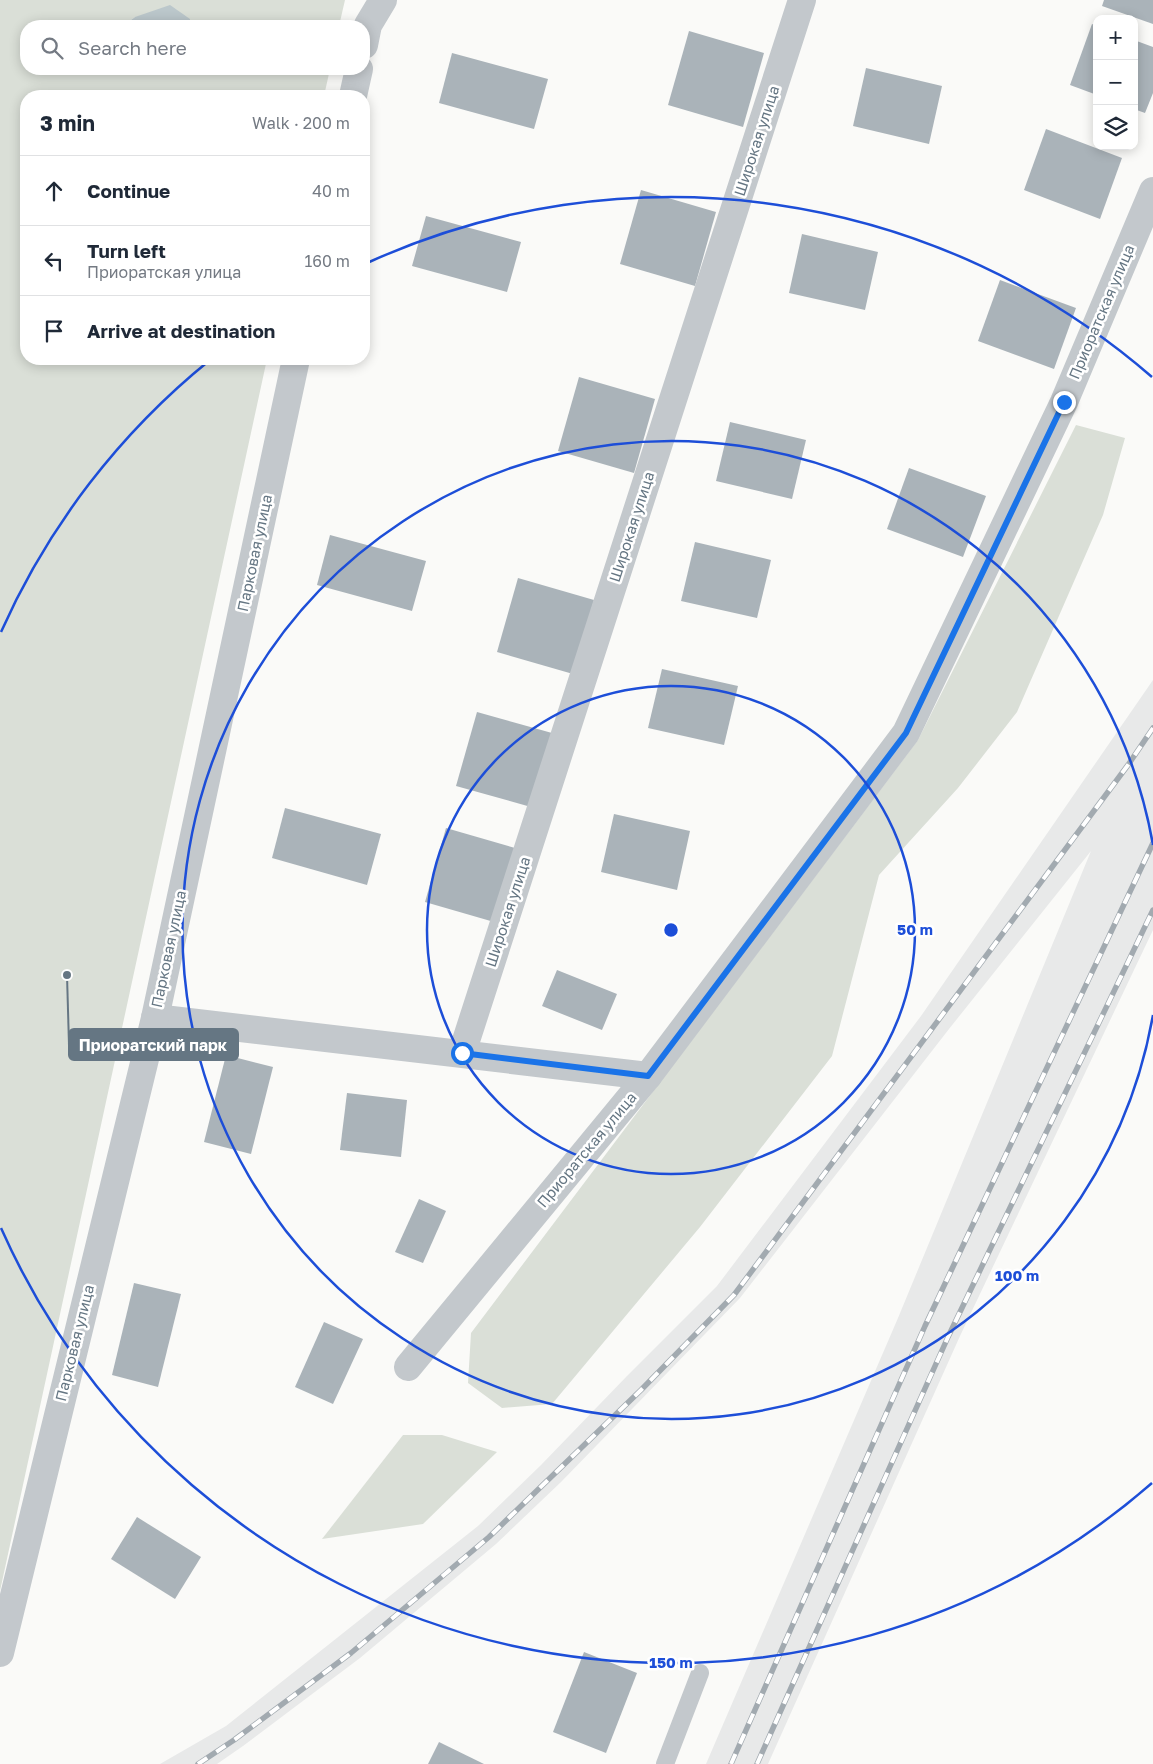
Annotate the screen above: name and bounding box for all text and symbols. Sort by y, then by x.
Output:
map controls [1093,15,1138,150]
button: + [1093,15,1138,60]
search box [20,20,370,75]
icon: search [38,34,66,62]
text: Search here [78,36,187,59]
button: − [1093,60,1138,105]
street label: Широкая улица [730,83,782,198]
button: layers [1093,105,1138,150]
text: 3 min [40,110,95,136]
text: Walk · 200 m [252,113,350,133]
icon: ahead [40,177,68,205]
text: Continue [87,179,170,202]
text: 40 m [312,181,350,201]
text: Turn left [87,239,166,262]
street label: Приоратская улица [1065,241,1138,382]
icon: left [40,247,68,275]
text: 160 m [304,251,350,271]
text: Приоратская улица [87,262,241,282]
icon: arrive [40,317,68,345]
text: Arrive at destination [87,319,275,342]
route end [1053,391,1076,414]
street label: Широкая улица [605,469,657,584]
street label: Парковая улица [233,492,275,613]
street label: Широкая улица [481,854,533,969]
street label: Парковая улица [147,888,189,1009]
text: 50 m [897,920,933,938]
centre of rings [662,921,680,939]
callout: Приоратский парк [69,1029,238,1060]
text: Приоратский парк [79,1035,228,1055]
route start [451,1042,474,1065]
street label: Приоратская улица [533,1088,640,1211]
text: 100 m [995,1266,1039,1284]
street label: Парковая улица [51,1283,97,1403]
text: 150 m [649,1653,693,1671]

